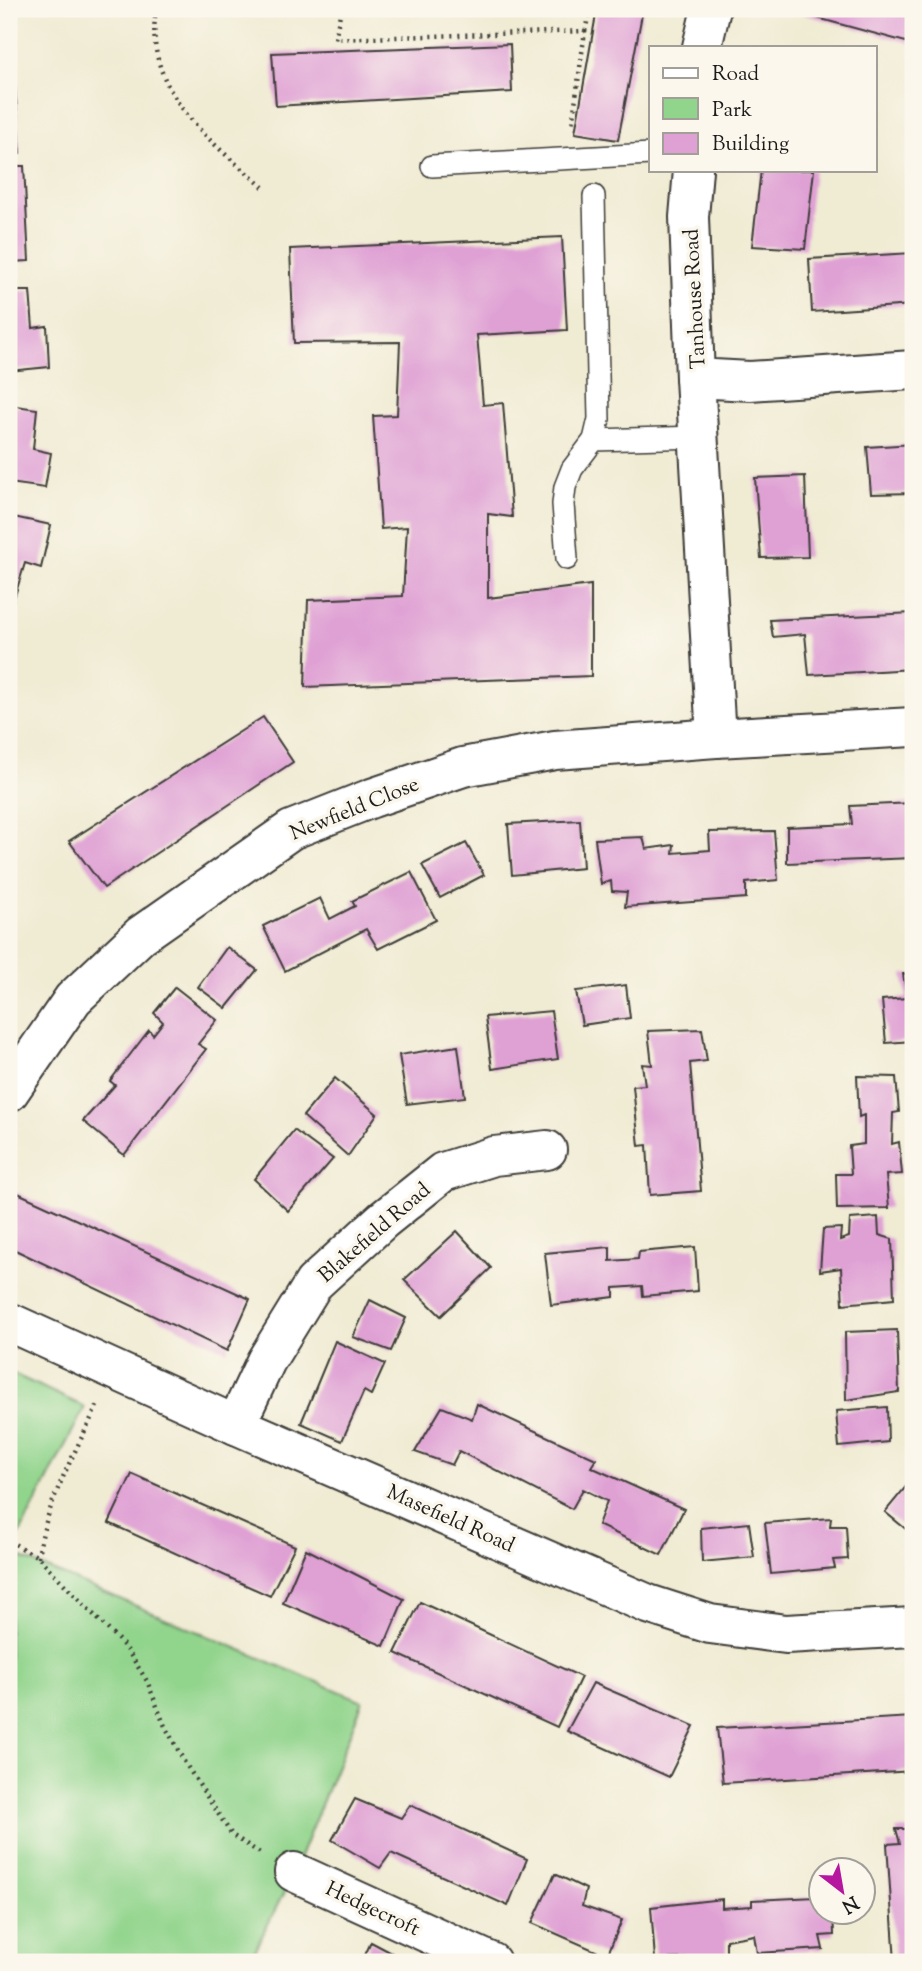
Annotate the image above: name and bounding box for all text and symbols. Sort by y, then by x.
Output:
legend [649,46,876,172]
text: Road [712,60,759,90]
text: Park [712,96,753,126]
text: Building [712,130,789,160]
street label: Tanhouse Road [677,228,715,370]
street label: Newfield Close [286,770,424,849]
street label: Blakefield Road [313,1176,438,1291]
street label: Masefield Road [381,1478,519,1562]
north arrow [806,1856,876,1926]
street label: Hedgecroft [320,1875,424,1945]
text: N [836,1888,863,1919]

